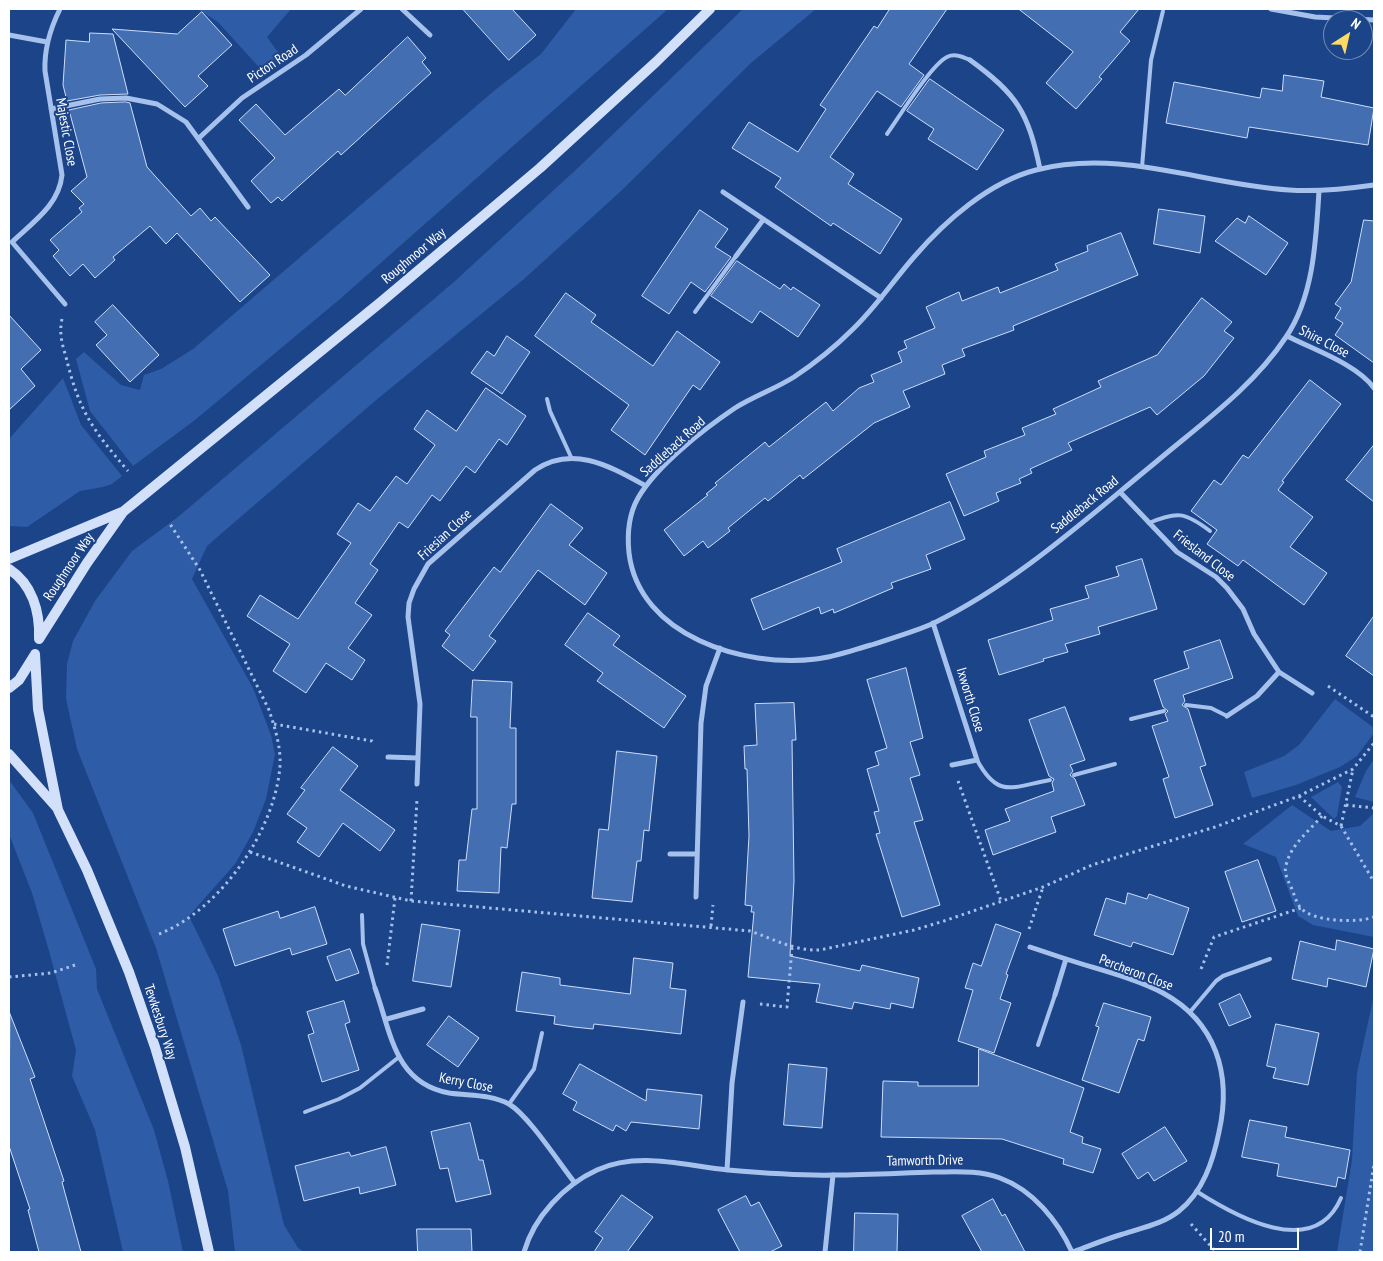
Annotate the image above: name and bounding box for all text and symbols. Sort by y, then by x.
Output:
north arrow [1323,10,1373,60]
text: N [1348,14,1364,33]
street label: Picton Road [245,41,301,87]
street label: Majestic Close [52,97,80,167]
street label: Roughmoor Way [379,224,449,288]
street label: Shire Close [1296,322,1352,362]
street label: Saddleback Road [637,413,709,481]
street label: Saddleback Road [1048,473,1122,537]
street label: Friesian Close [415,506,475,564]
street label: Friesland Close [1170,527,1238,585]
street label: Roughmoor Way [40,530,98,604]
street label: Ixworth Close [952,666,988,734]
street label: Percheron Close [1097,951,1175,995]
street label: Tewkesbury Way [140,982,180,1062]
street label: Kerry Close [438,1070,494,1096]
street label: Tamworth Drive [887,1152,963,1170]
scale bar [1213,1218,1302,1250]
text: 20 m [1218,1227,1244,1246]

